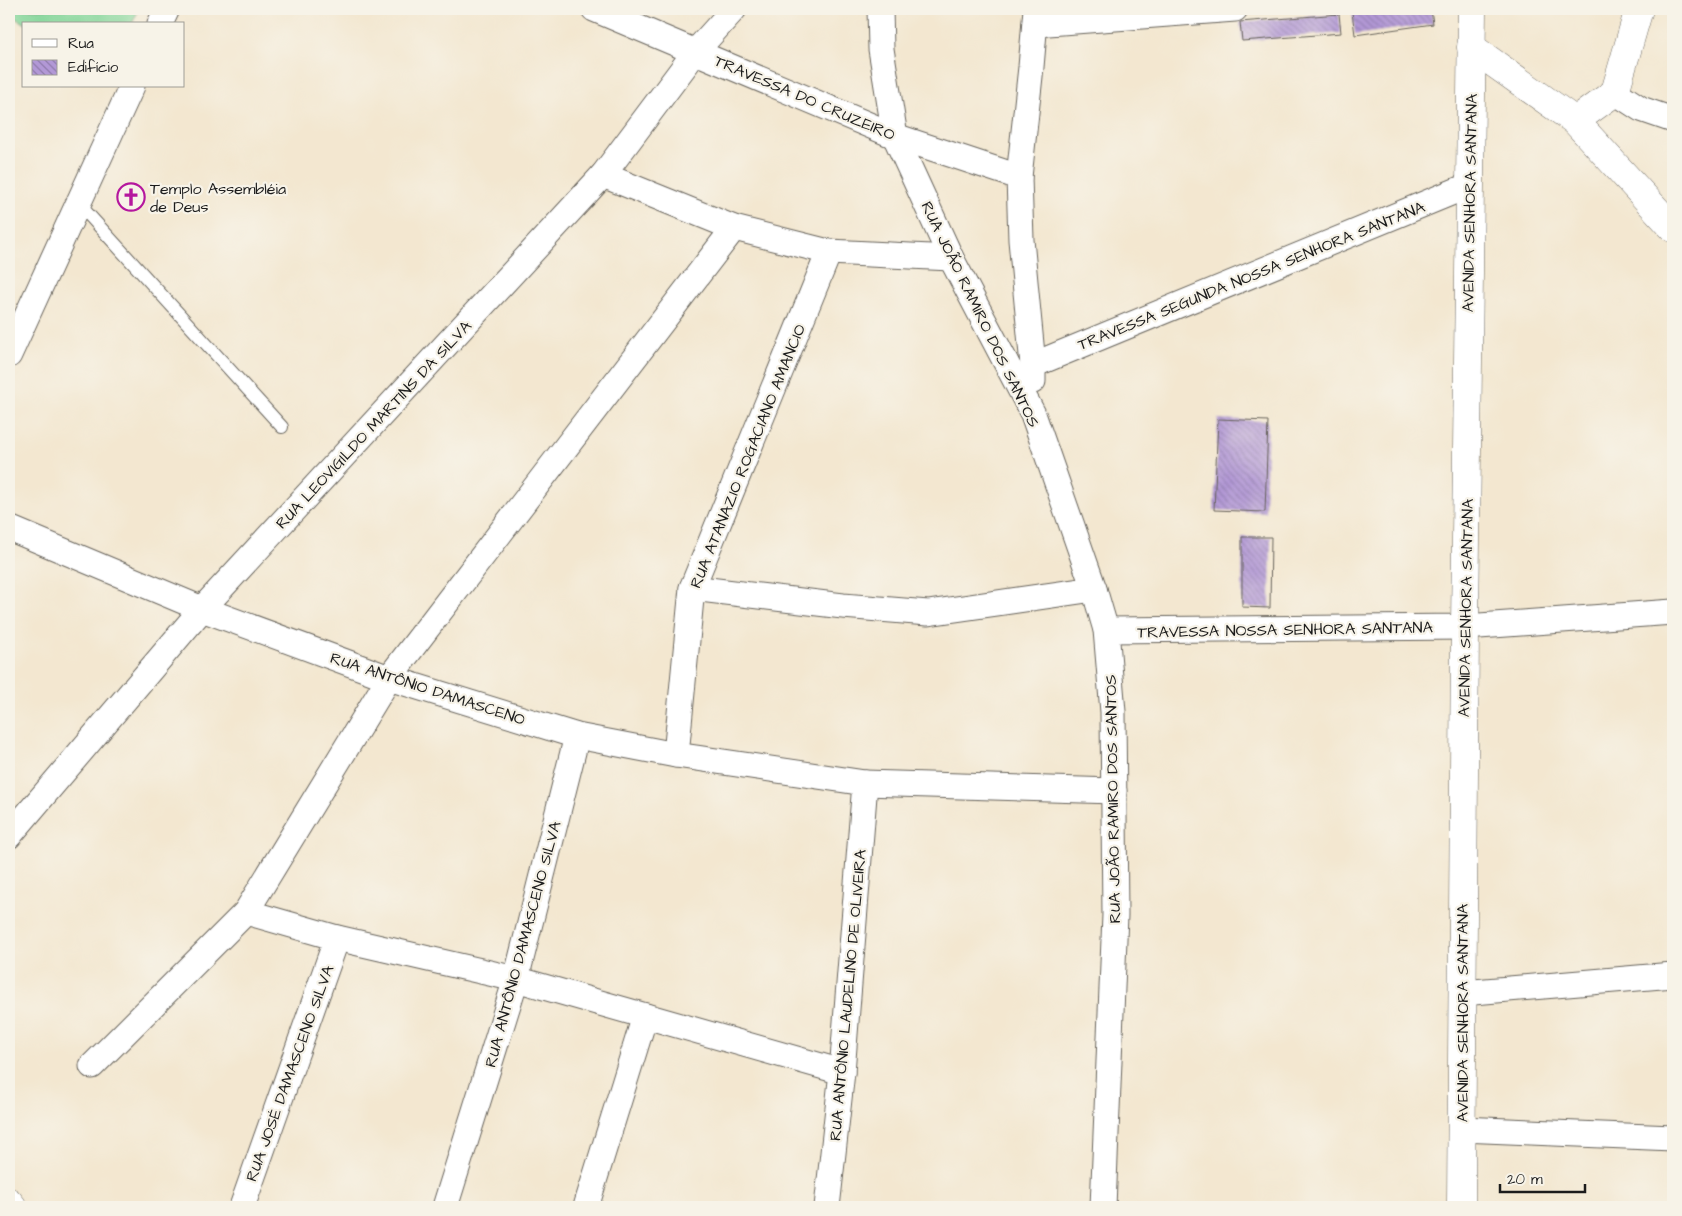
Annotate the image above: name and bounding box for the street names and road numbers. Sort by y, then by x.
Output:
street label: TRAVESSA DO CRUZEIRO [711,50,899,146]
street label: AVENIDA SENHORA SANTANA [1457,94,1483,312]
street label: TRAVESSA SEGUNDA NOSSA SENHORA SANTANA [1075,196,1428,356]
street label: RUA JOÃO RAMIRO DOS SANTOS [916,198,1045,431]
street label: RUA LEOVIGILDO MARTINS DA SILVA [271,316,477,534]
street label: RUA ATANAZIO ROGACIANO AMANCIO [685,321,811,592]
street label: AVENIDA SENHORA SANTANA [1453,499,1479,717]
street label: TRAVESSA NOSSA SENHORA SANTANA [1137,616,1433,644]
street label: RUA ANTÔNIO DAMASCENO [328,647,528,731]
street label: RUA JOÃO RAMIRO DOS SANTOS [1100,674,1126,924]
street label: RUA ANTÔNIO DAMASCENO SILVA [479,819,566,1070]
street label: RUA ANTÔNIO LAUDELINO DE OLIVEIRA [824,848,872,1142]
street label: AVENIDA SENHORA SANTANA [1452,904,1474,1122]
street label: RUA JOSÉ DAMASCENO SILVA [240,962,339,1185]

